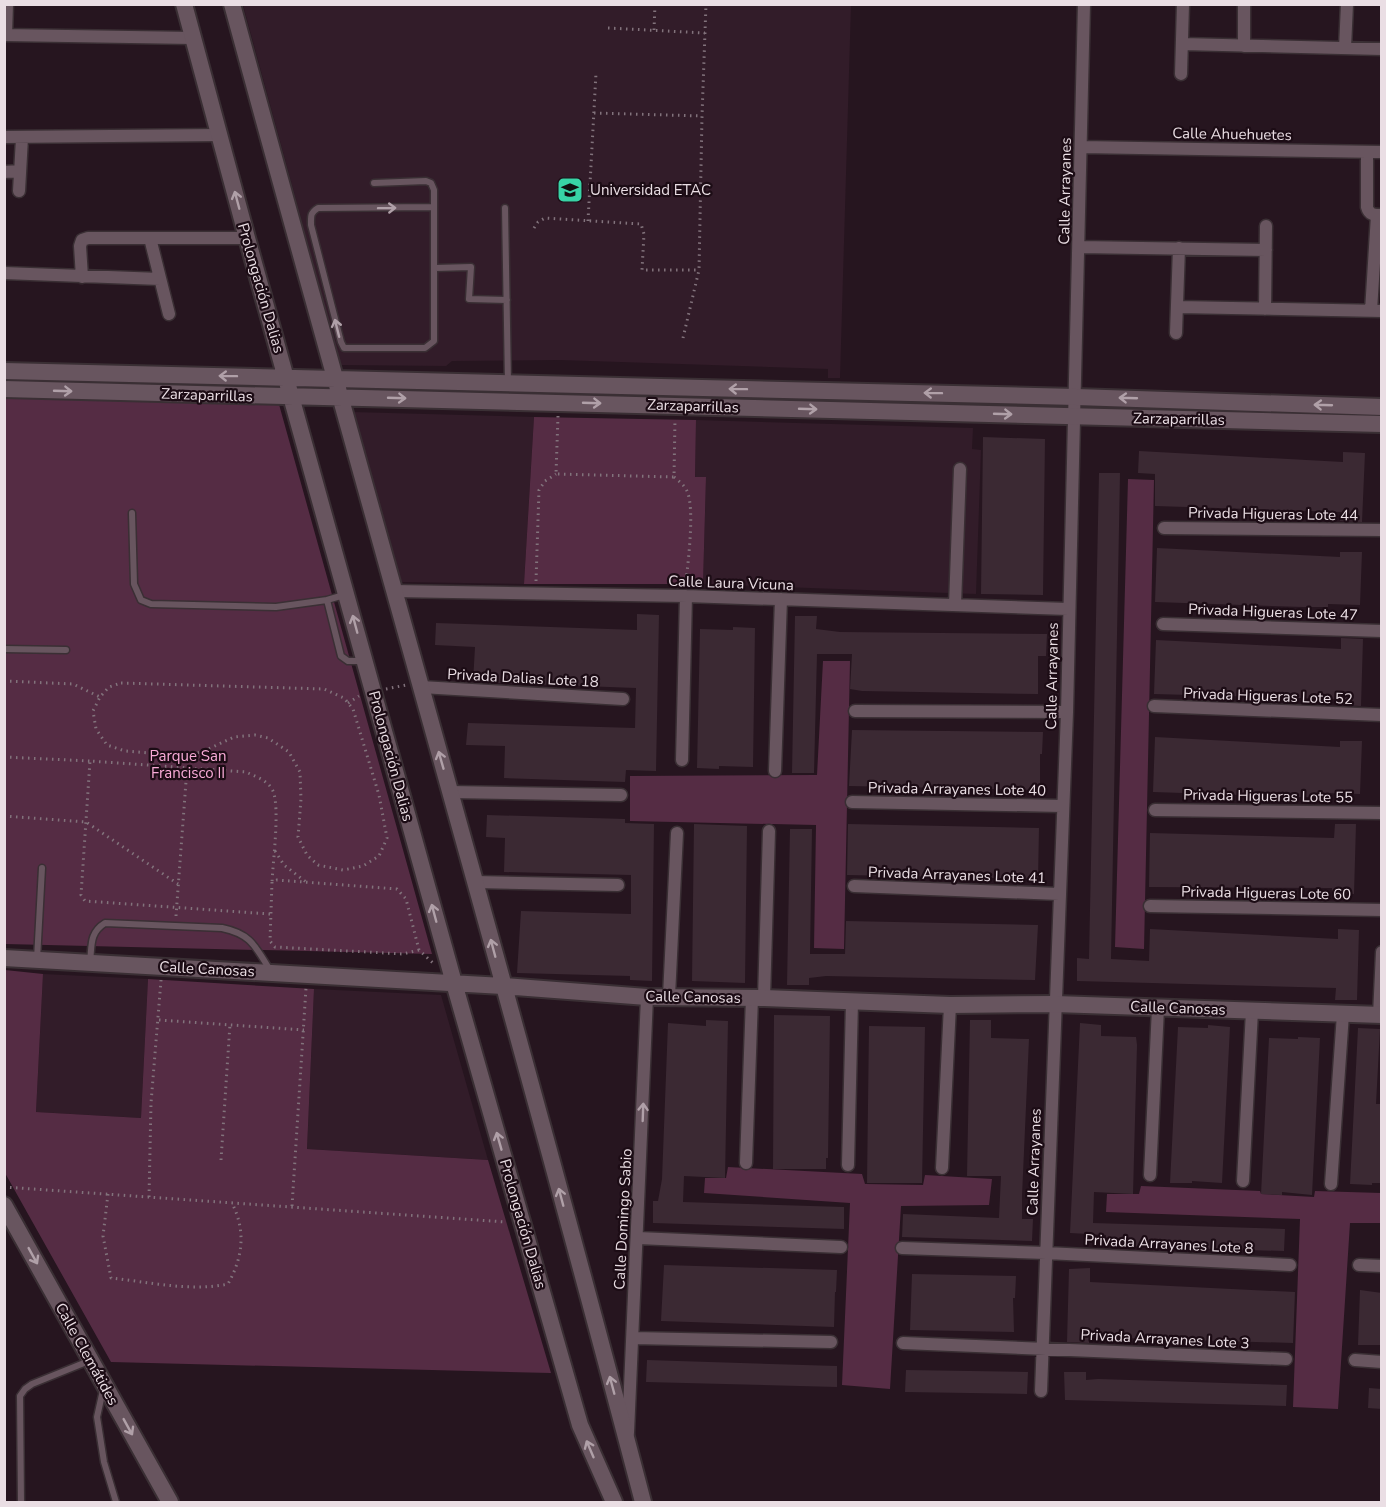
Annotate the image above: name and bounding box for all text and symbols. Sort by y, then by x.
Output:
street label: Calle Ahuehuetes [1172,123,1292,145]
street label: Calle Arrayanes [1054,137,1076,245]
school or university icon: Universidad ETAC [555,175,585,205]
place label: Universidad ETAC [590,180,711,200]
one-way arrow [230,191,242,210]
one-way arrow [376,202,396,214]
street label: Prolongación Dalias [233,221,289,355]
one-way arrow [331,319,343,338]
one-way arrow [218,370,238,382]
street label: Zarzaparrillas [161,383,253,407]
one-way arrow [729,383,749,394]
one-way arrow [52,385,72,397]
one-way arrow [924,388,944,399]
one-way arrow [387,392,407,404]
one-way arrow [1119,393,1139,404]
street label: Zarzaparrillas [647,394,739,418]
one-way arrow [582,397,602,409]
one-way arrow [1314,399,1334,411]
one-way arrow [797,403,817,415]
street label: Zarzaparrillas [1133,408,1225,430]
one-way arrow [992,409,1012,420]
street label: Privada Higueras Lote 44 [1188,503,1358,525]
street label: Calle Laura Vicuna [668,571,794,595]
street label: Privada Higueras Lote 47 [1188,599,1358,625]
one-way arrow [349,615,360,634]
street label: Calle Arrayanes [1041,622,1063,730]
street label: Privada Dalias Lote 18 [447,664,599,692]
street label: Privada Higueras Lote 52 [1183,683,1353,709]
street label: Prolongación Dalias [364,689,418,823]
park label: Parque San Francisco II [149,746,227,783]
one-way arrow [435,751,447,770]
street label: Privada Arrayanes Lote 40 [868,777,1046,801]
street label: Privada Higueras Lote 55 [1183,785,1353,807]
street label: Privada Arrayanes Lote 41 [868,862,1046,888]
street label: Privada Higueras Lote 60 [1181,882,1351,904]
one-way arrow [428,904,440,923]
one-way arrow [487,939,498,958]
street label: Calle Canosas [159,957,255,981]
street label: Calle Canosas [645,986,741,1008]
street label: Calle Canosas [1130,996,1226,1020]
one-way arrow [637,1102,649,1122]
street label: Calle Arrayanes [1022,1108,1046,1216]
one-way arrow [493,1132,504,1151]
street label: Calle Domingo Sabio [609,1148,637,1290]
street label: Prolongación Dalias [495,1157,551,1291]
one-way arrow [555,1188,566,1207]
street label: Privada Arrayanes Lote 8 [1084,1230,1254,1258]
one-way arrow [28,1247,39,1265]
street label: Calle Clemátides [51,1299,123,1409]
street label: Privada Arrayanes Lote 3 [1080,1325,1250,1353]
one-way arrow [606,1376,617,1395]
one-way arrow [122,1418,134,1435]
one-way arrow [584,1440,595,1459]

